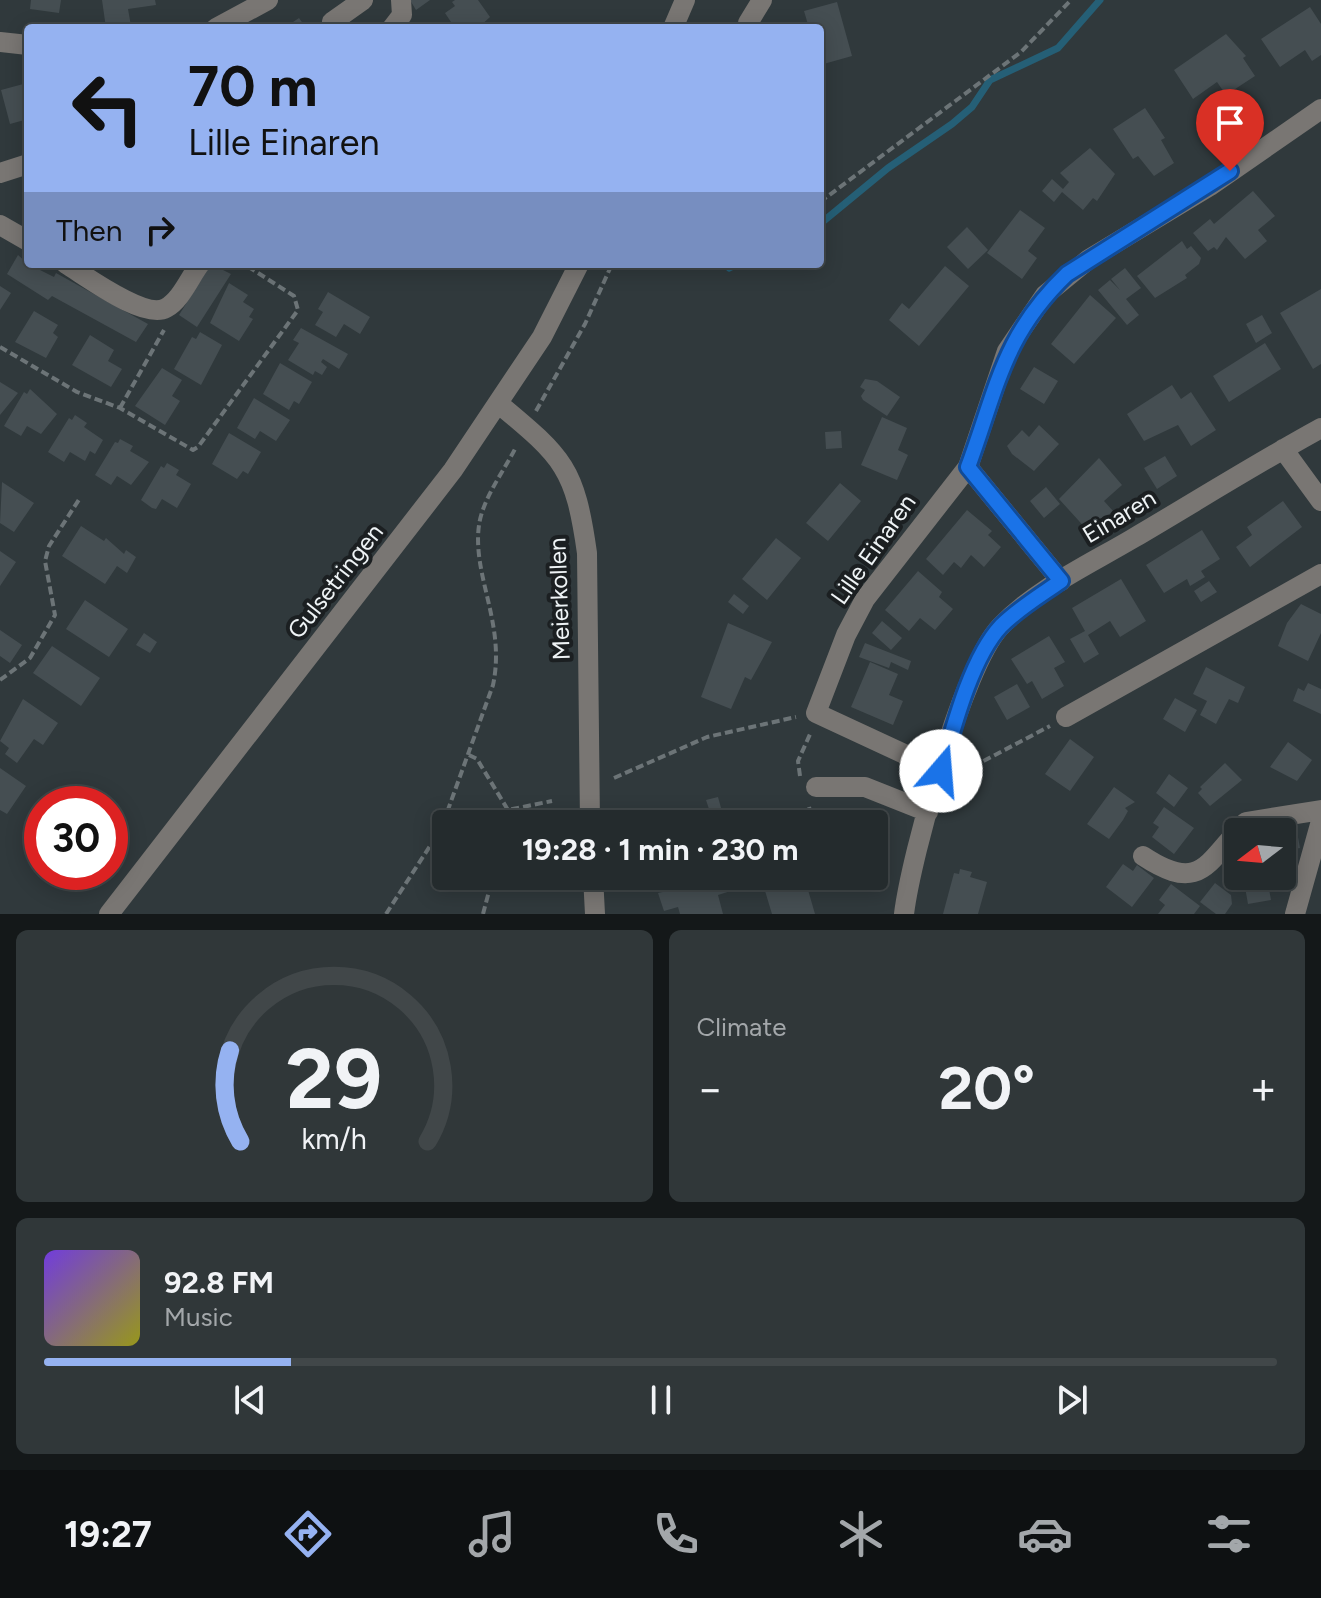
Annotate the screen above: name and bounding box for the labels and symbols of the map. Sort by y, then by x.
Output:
pin [1196,89,1264,171]
street label: Einaren [1077,483,1161,549]
street label: Lille Einaren [825,488,921,610]
street label: Gulsetringen [281,518,389,644]
street label: Meierkollen [542,537,576,661]
position arrow [899,729,983,813]
speed limit sign: 30 [24,786,128,890]
north arrow [1224,818,1296,890]

